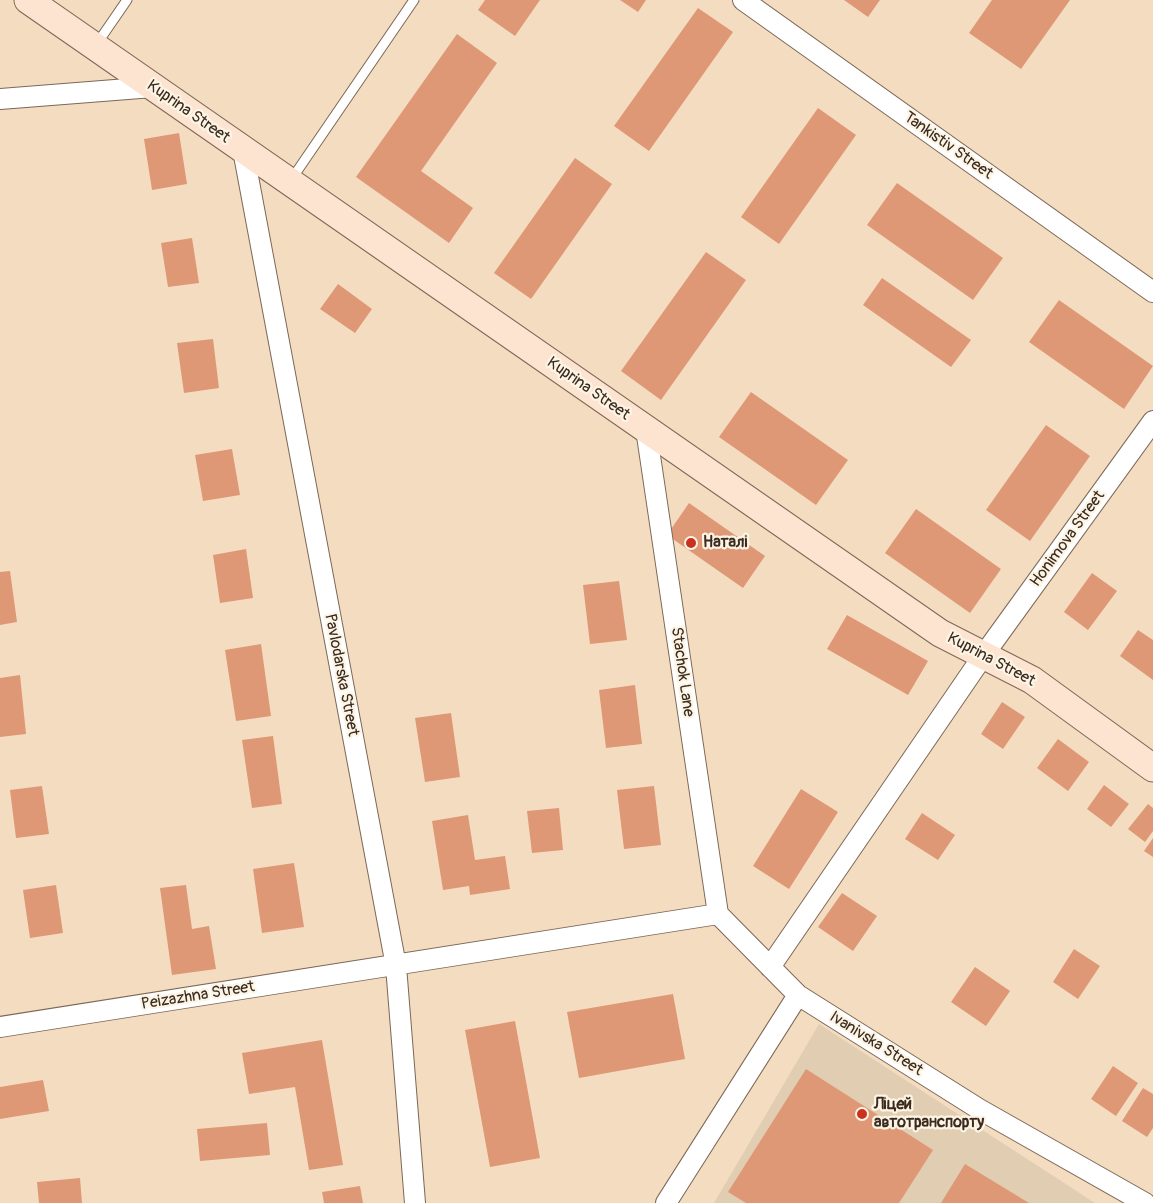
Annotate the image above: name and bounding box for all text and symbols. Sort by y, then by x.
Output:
street label: Kuprina Street [143,76,233,148]
street label: Tankistiv Street [900,108,996,184]
street label: Kuprina Street [543,353,633,425]
street label: Honimova Street [1027,487,1109,591]
place label: Наталі [703,533,747,553]
marker: Наталі [684,536,698,550]
street label: Pavlodarska Street [320,612,362,738]
street label: Stachok Lane [666,626,698,718]
street label: Kuprina Street [944,629,1038,691]
street label: Peizazhna Street [140,978,256,1014]
street label: Ivanivska Street [826,1008,926,1080]
place label: Ліцей автотранспорту [874,1095,984,1133]
marker: Ліцей автотранспорту [855,1107,869,1121]

